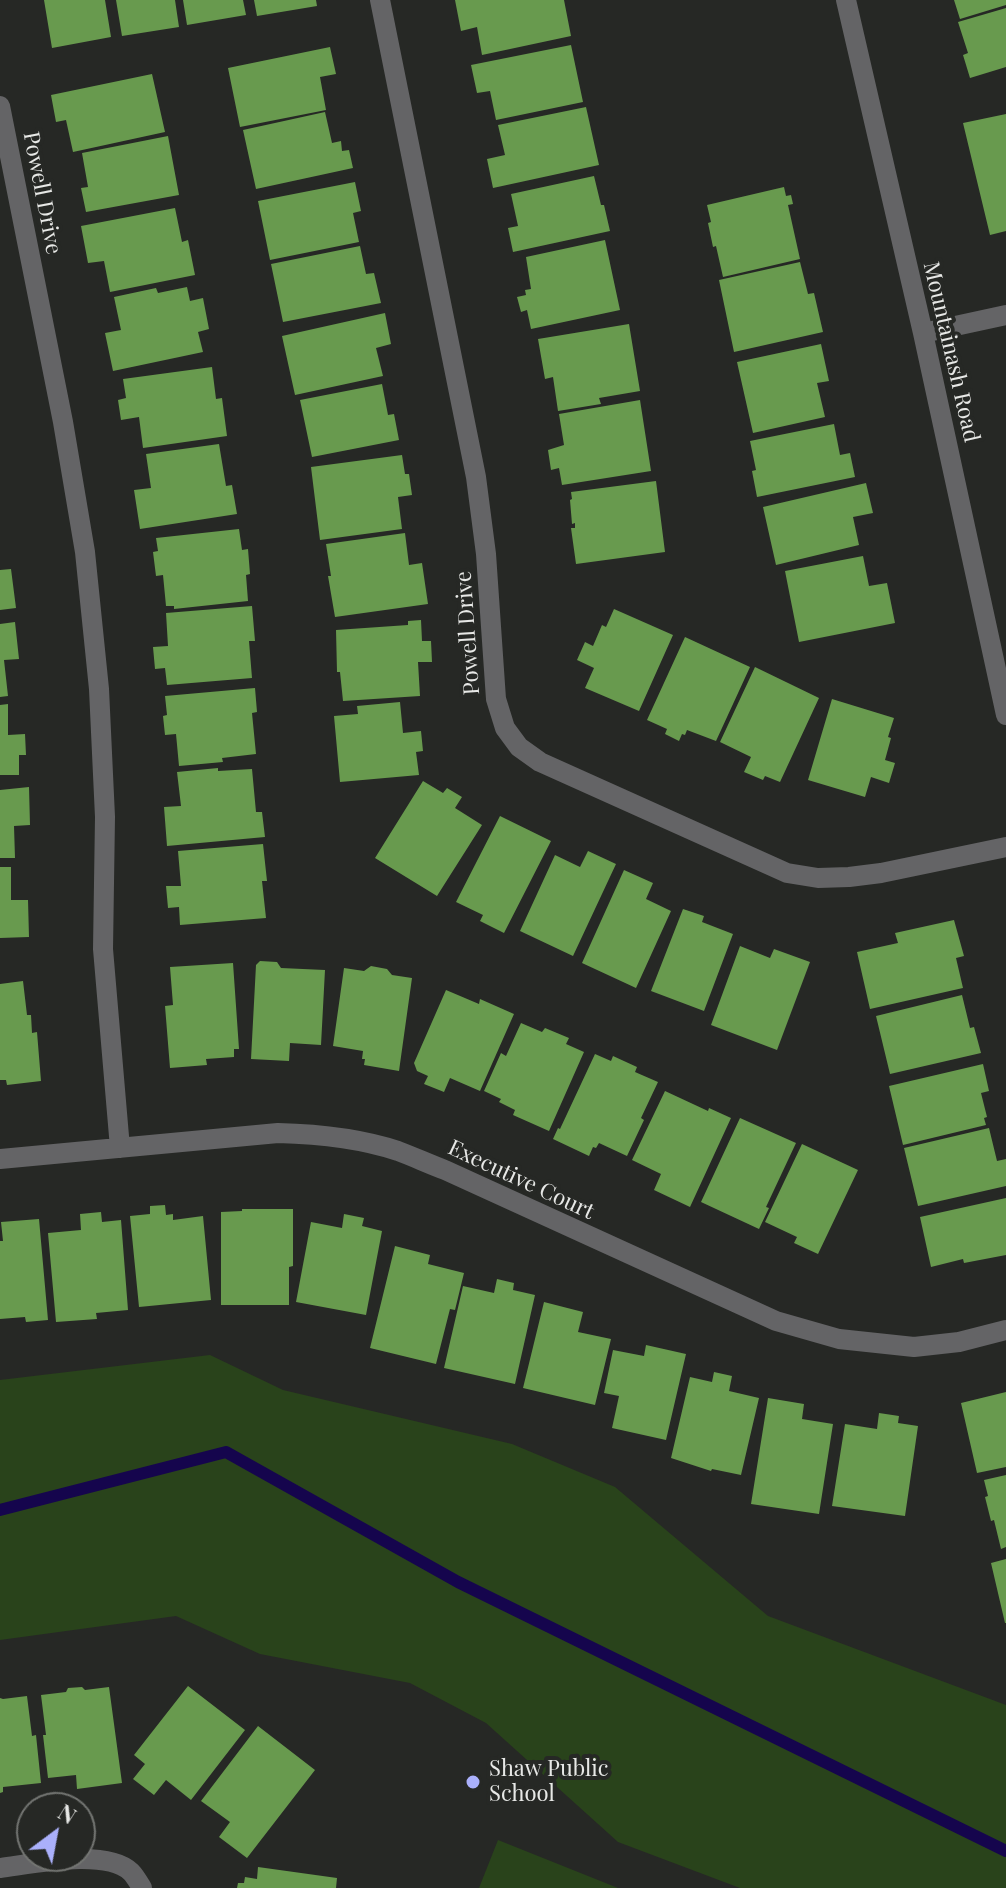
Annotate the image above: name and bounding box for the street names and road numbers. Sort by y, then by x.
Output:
street label: Powell Drive [17,129,67,257]
street label: Mountainash Road [917,259,985,445]
street label: Powell Drive [450,570,486,696]
street label: Executive Court [444,1135,598,1225]

